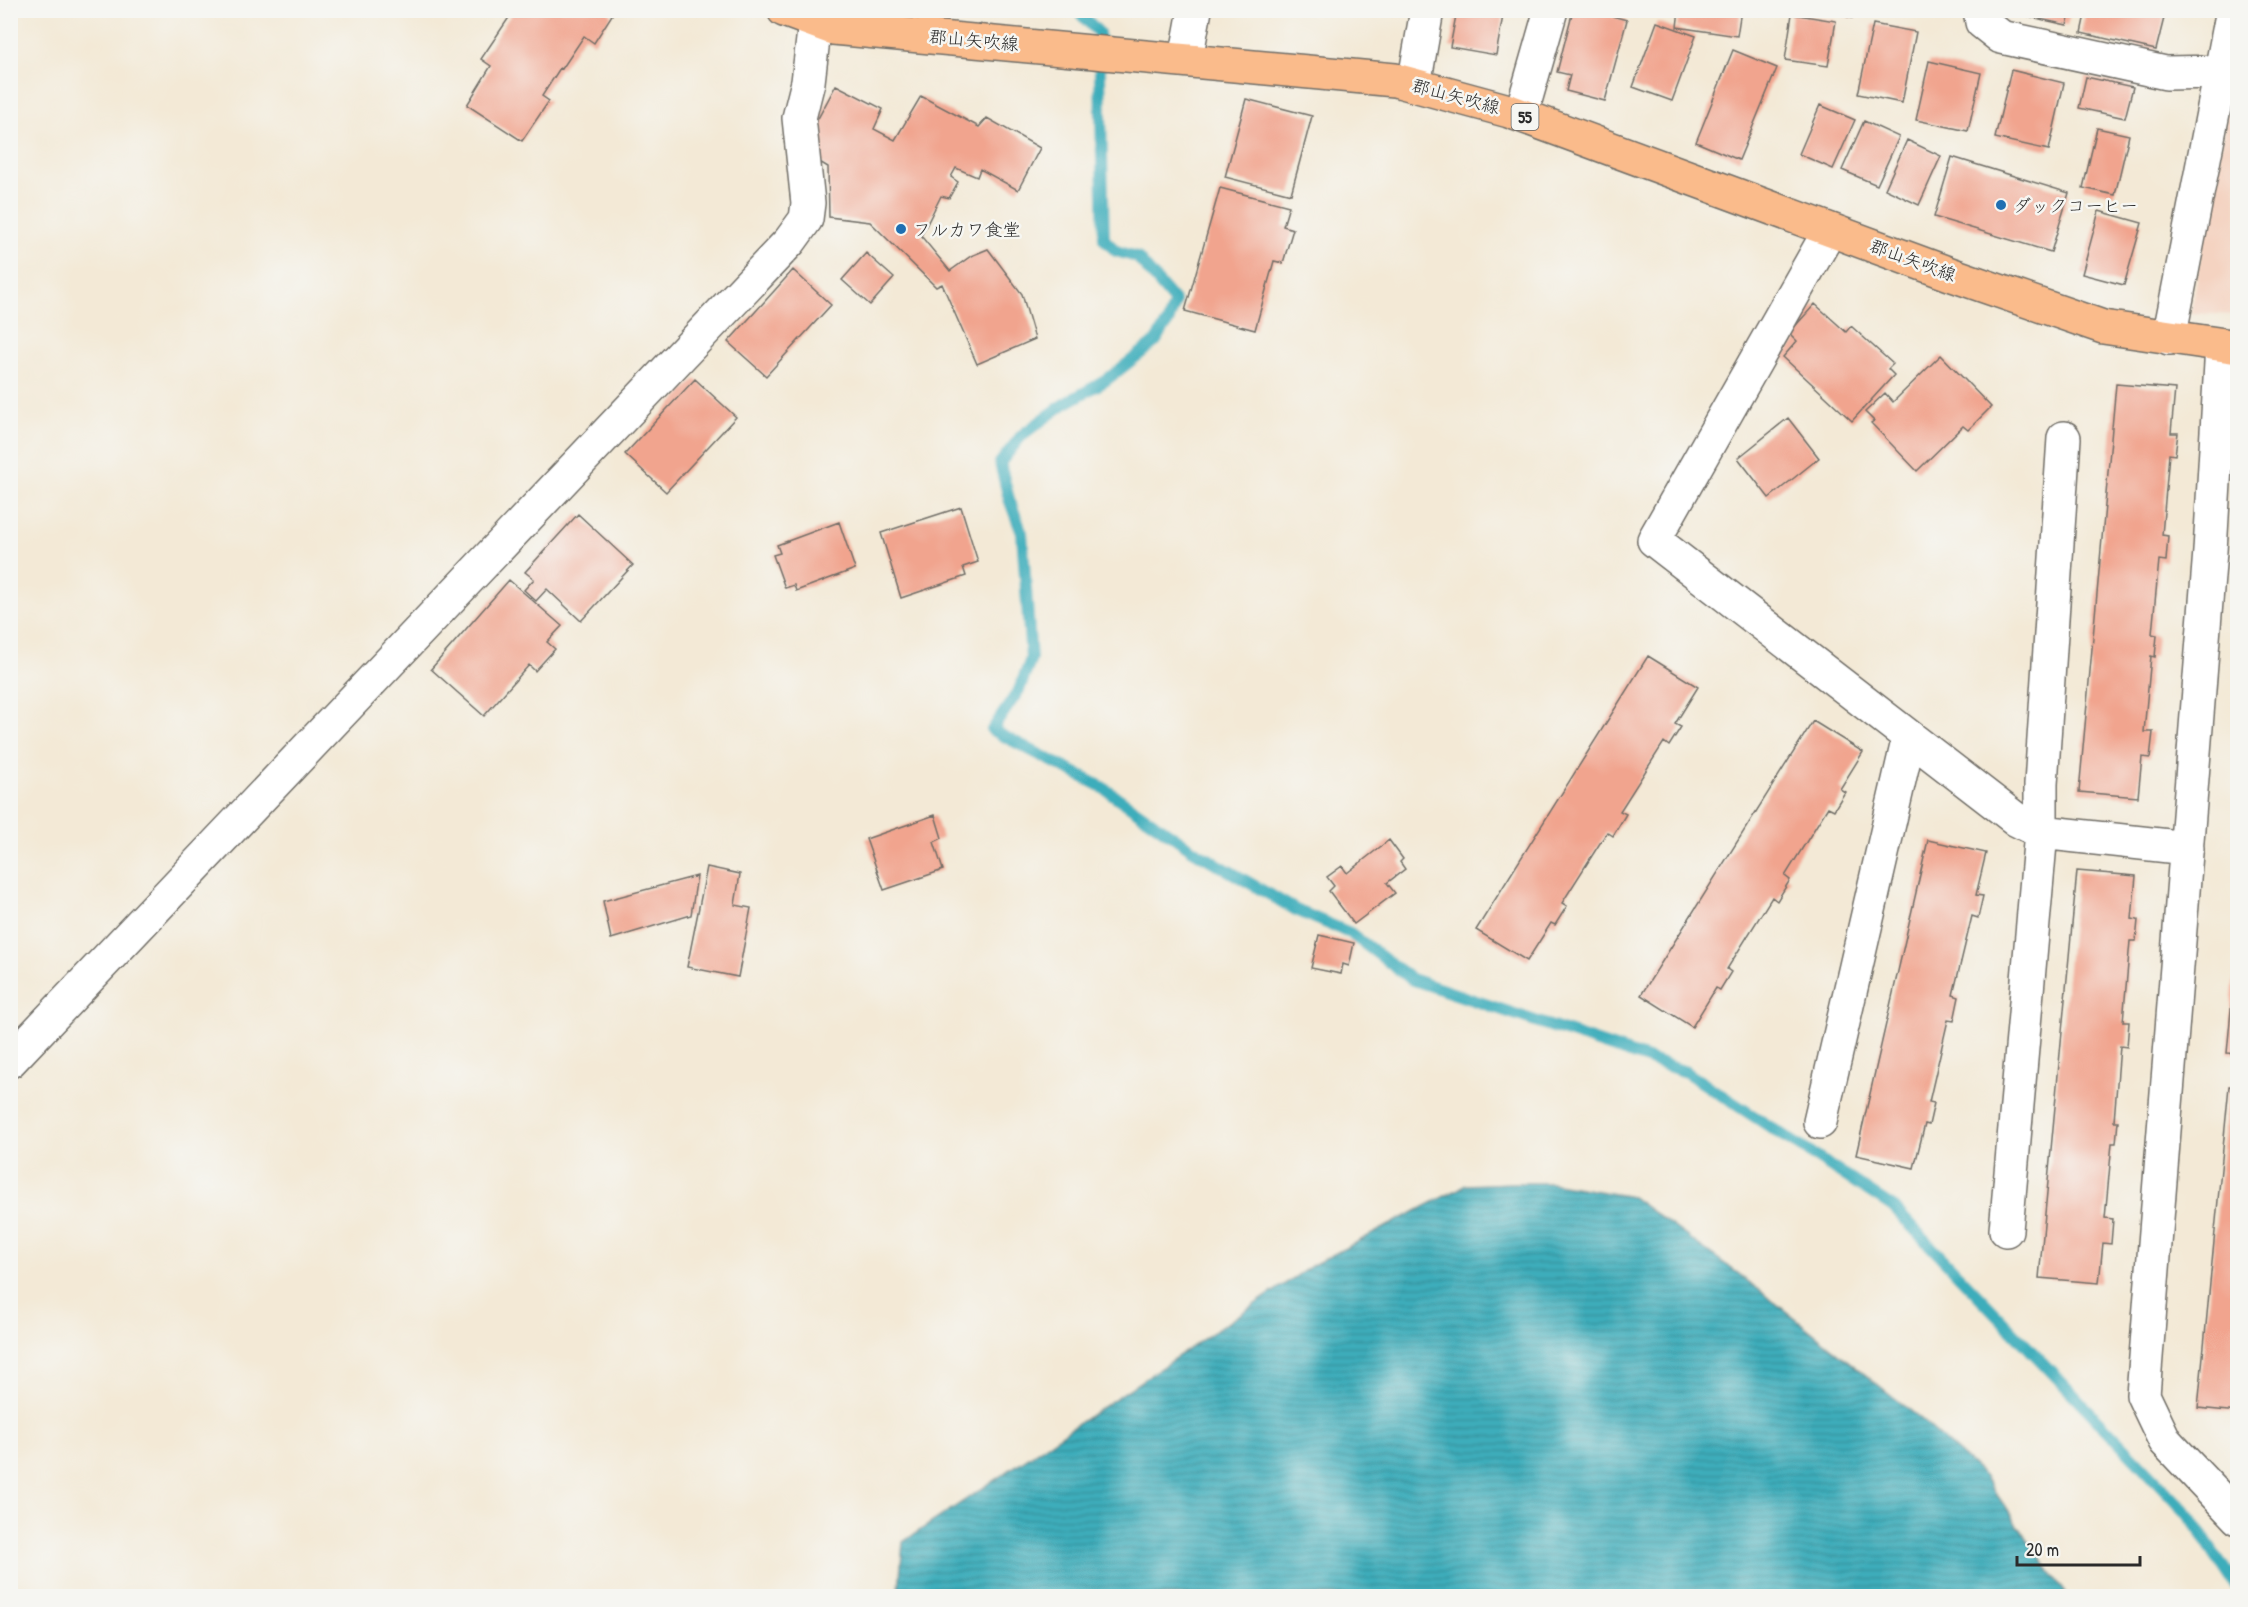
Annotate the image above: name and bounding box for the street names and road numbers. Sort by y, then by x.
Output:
street label: 郡山矢吹線 [928,24,1020,56]
street label: 郡山矢吹線 [1409,72,1503,120]
road number: 55 [1512,104,1538,130]
street label: 郡山矢吹線 [1866,233,1960,287]

